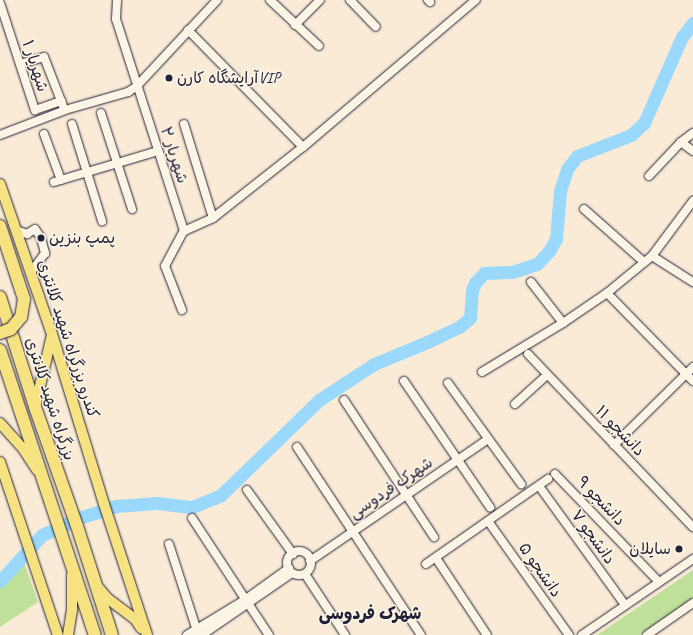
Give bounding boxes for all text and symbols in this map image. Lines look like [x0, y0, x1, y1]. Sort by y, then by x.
street label: ۱ شهریار [18, 38, 52, 94]
place label: آرایشگاه کارنVIP [177, 68, 280, 88]
marker: آرایشگاه کارنVIP [164, 73, 174, 83]
street label: ۲ شهریار [156, 124, 192, 186]
place label: پمپ بنزین [49, 228, 115, 248]
marker: پمپ بنزین [36, 233, 46, 243]
street label: کندرو بزرگراه شهید کلانتری [33, 257, 103, 421]
street label: بزرگراه شهید کلانتری [21, 335, 79, 463]
street label: دانشجو ۱۱ [591, 402, 649, 460]
street label: شهرک فردوسی [345, 453, 437, 523]
street label: دانشجو ۹ [573, 472, 629, 530]
street label: دانشجو ۷ [567, 506, 619, 568]
street label: دانشجو ۵ [514, 539, 566, 601]
place label: سایلان [629, 539, 671, 559]
marker: سایلان [674, 544, 684, 554]
district label: شهرک فردوسی [319, 604, 421, 624]

